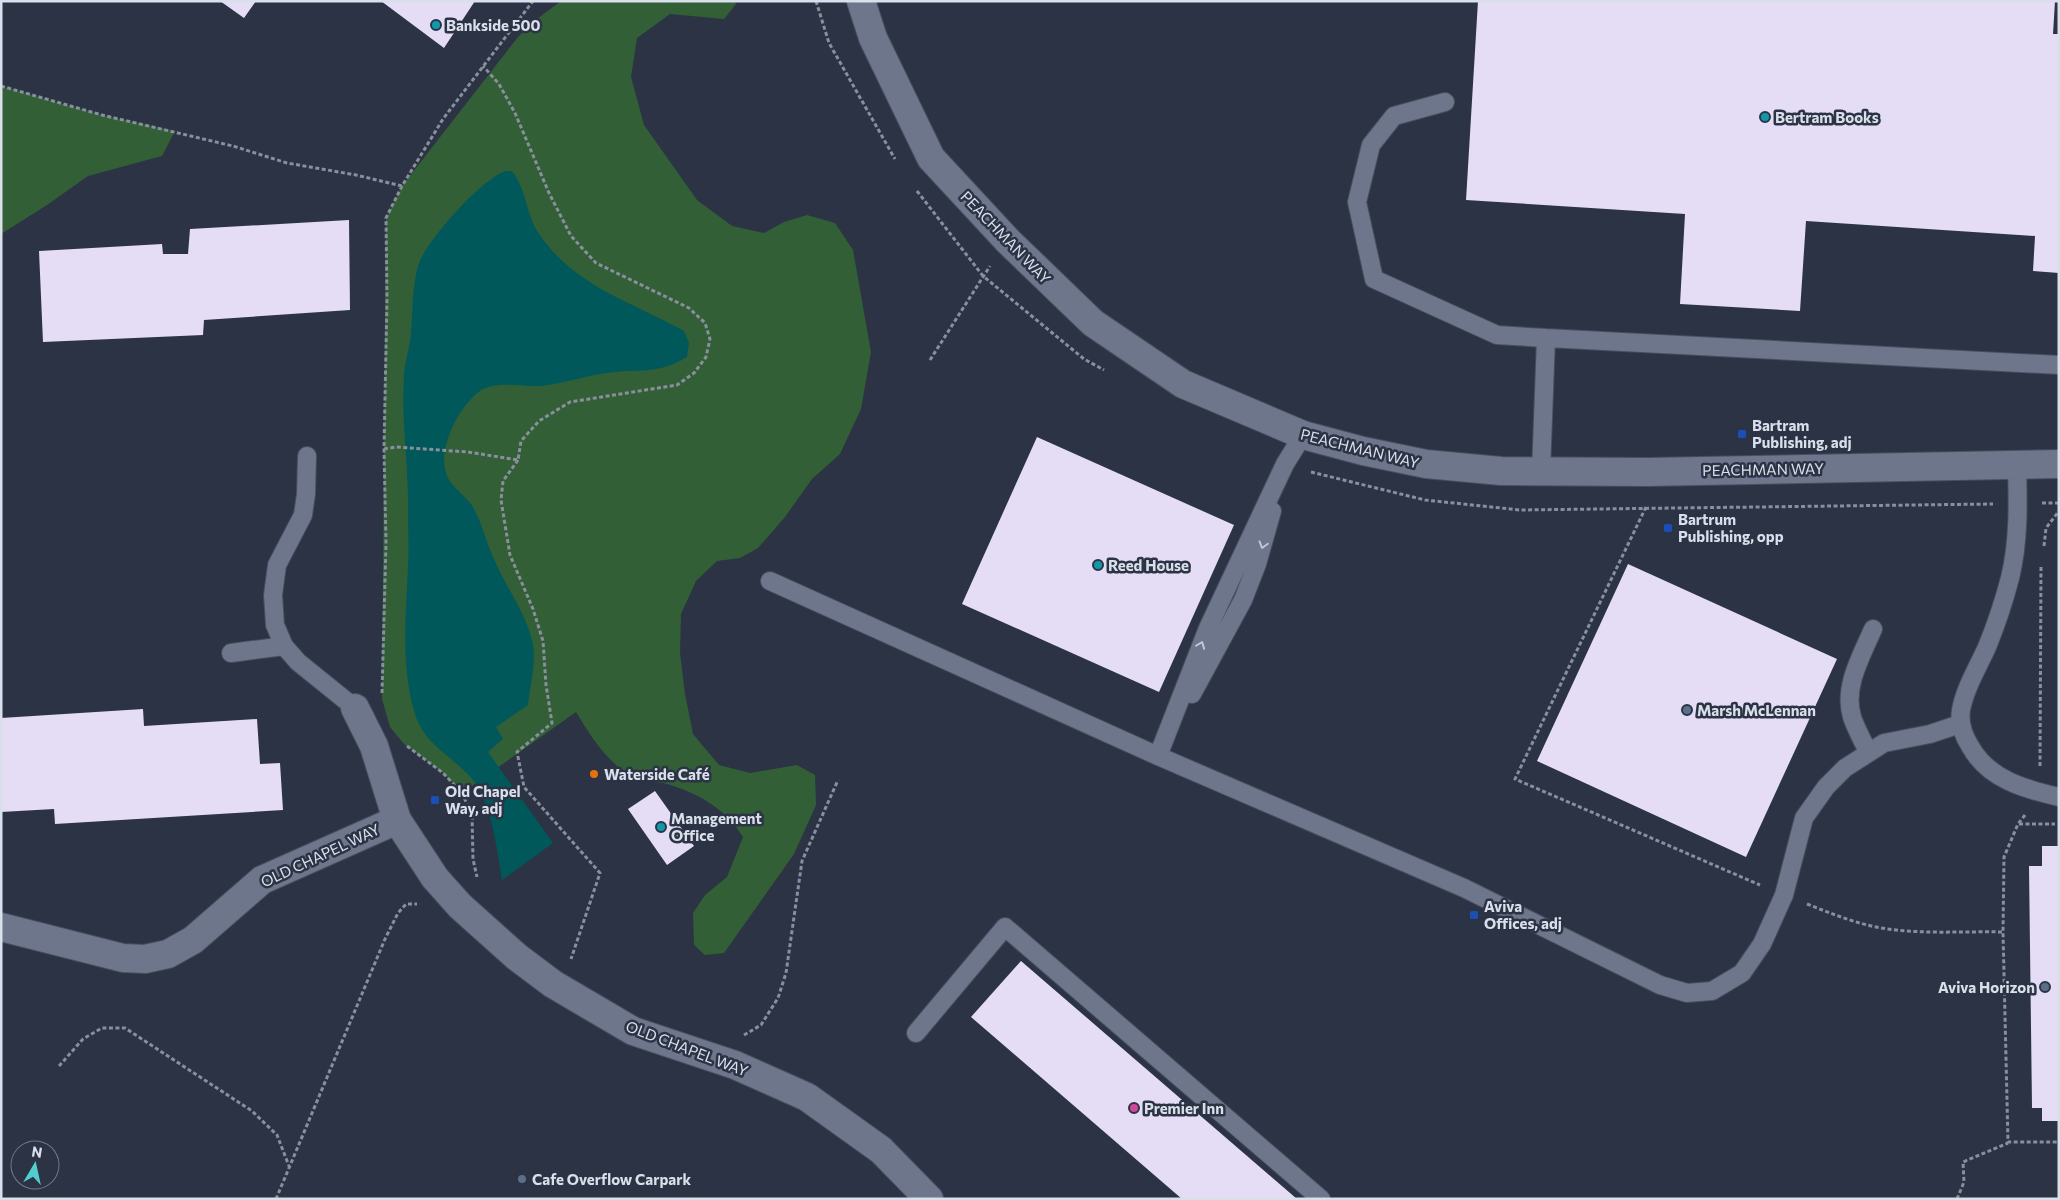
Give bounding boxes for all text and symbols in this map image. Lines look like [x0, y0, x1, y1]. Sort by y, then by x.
place label: Bankside 500 [446, 16, 541, 34]
marker: Bankside 500 [430, 19, 442, 31]
place label: Bertram Books [1775, 108, 1879, 126]
marker: Bertram Books [1759, 111, 1771, 123]
street label: PEACHMAN WAY [957, 187, 1055, 287]
place label: Bartram Publishing, adj [1752, 416, 1852, 451]
street label: PEACHMAN WAY [1299, 425, 1421, 471]
marker: Bartram Publishing, adj [1736, 428, 1748, 440]
street label: PEACHMAN WAY [1702, 459, 1824, 479]
place label: Bartrum Publishing, opp [1678, 510, 1784, 545]
marker: Bartrum Publishing, opp [1662, 522, 1674, 534]
one-way arrow [1258, 540, 1268, 549]
place label: Reed House [1108, 556, 1189, 574]
marker: Reed House [1092, 559, 1104, 571]
one-way arrow [1195, 641, 1205, 650]
place label: Marsh McLennan [1697, 701, 1816, 719]
marker: Marsh McLennan [1681, 704, 1693, 716]
place label: Waterside Café [604, 765, 710, 783]
marker: Waterside Café [588, 768, 600, 780]
place label: Old Chapel Way, adj [445, 782, 521, 817]
marker: Old Chapel Way, adj [429, 794, 441, 806]
place label: Management Office [671, 809, 762, 844]
street label: OLD CHAPEL WAY [258, 819, 383, 891]
marker: Management Office [655, 821, 667, 833]
place label: Aviva Offices, adj [1484, 897, 1562, 932]
marker: Aviva Offices, adj [1468, 909, 1480, 921]
place label: Aviva Horizon [1938, 978, 2035, 996]
marker: Aviva Horizon [2039, 981, 2051, 993]
street label: OLD CHAPEL WAY [623, 1016, 751, 1080]
place label: Premier Inn [1144, 1099, 1224, 1117]
marker: Premier Inn [1128, 1102, 1140, 1114]
north arrow [10, 1140, 60, 1190]
text: N [31, 1142, 44, 1161]
place label: Cafe Overflow Carpark [532, 1170, 691, 1188]
marker: Cafe Overflow Carpark [516, 1173, 528, 1185]

